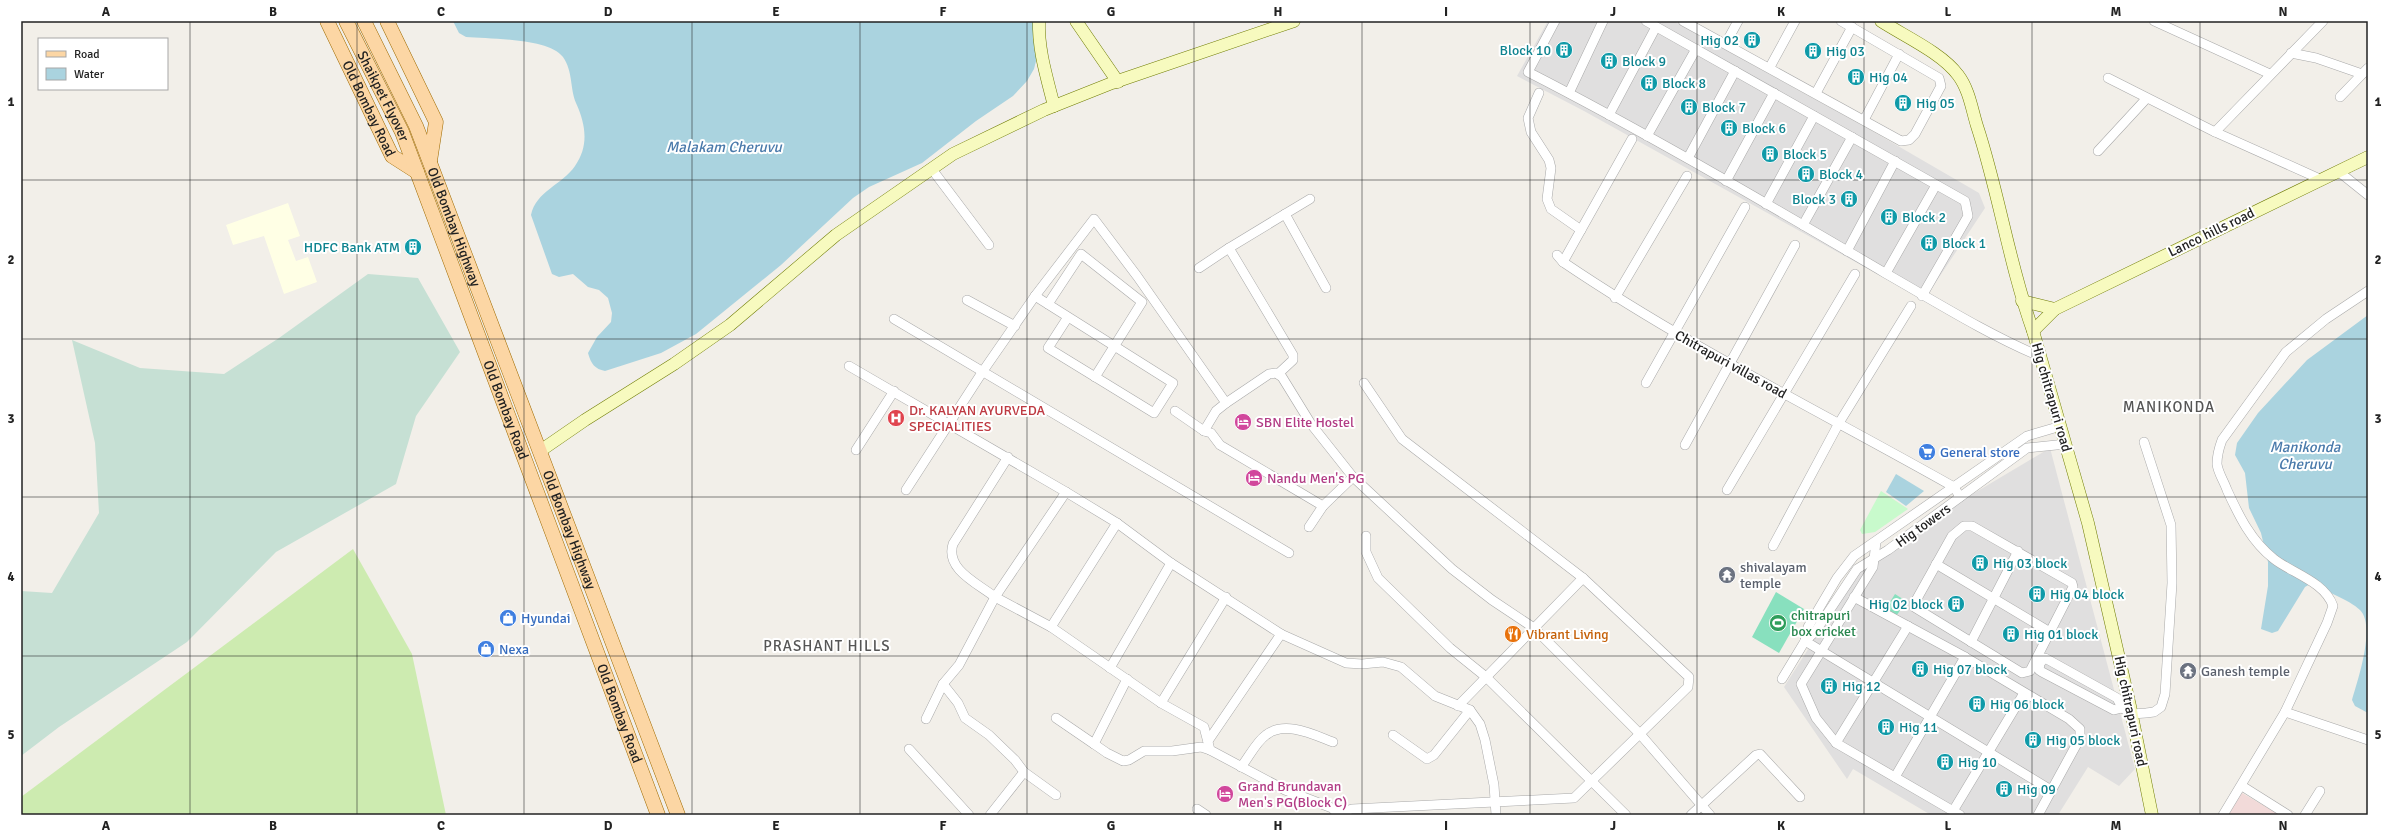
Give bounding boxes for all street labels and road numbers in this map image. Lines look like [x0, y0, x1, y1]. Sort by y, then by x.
street label: Shaikpet Flyover [354, 48, 413, 145]
street label: Old Bombay Road [338, 58, 399, 159]
street label: Old Bombay Highway [423, 165, 484, 289]
street label: Lanco hills road [2165, 204, 2257, 261]
street label: Chitrapuri villas road [1672, 327, 1790, 402]
street label: Hig chitrapuri road [2028, 341, 2075, 454]
street label: Old Bombay Road [479, 358, 532, 462]
street label: Old Bombay Highway [539, 468, 600, 592]
street label: Hig towers [1892, 500, 1954, 551]
street label: Hig chitrapuri road [2110, 654, 2151, 768]
street label: Old Bombay Road [593, 661, 646, 765]

